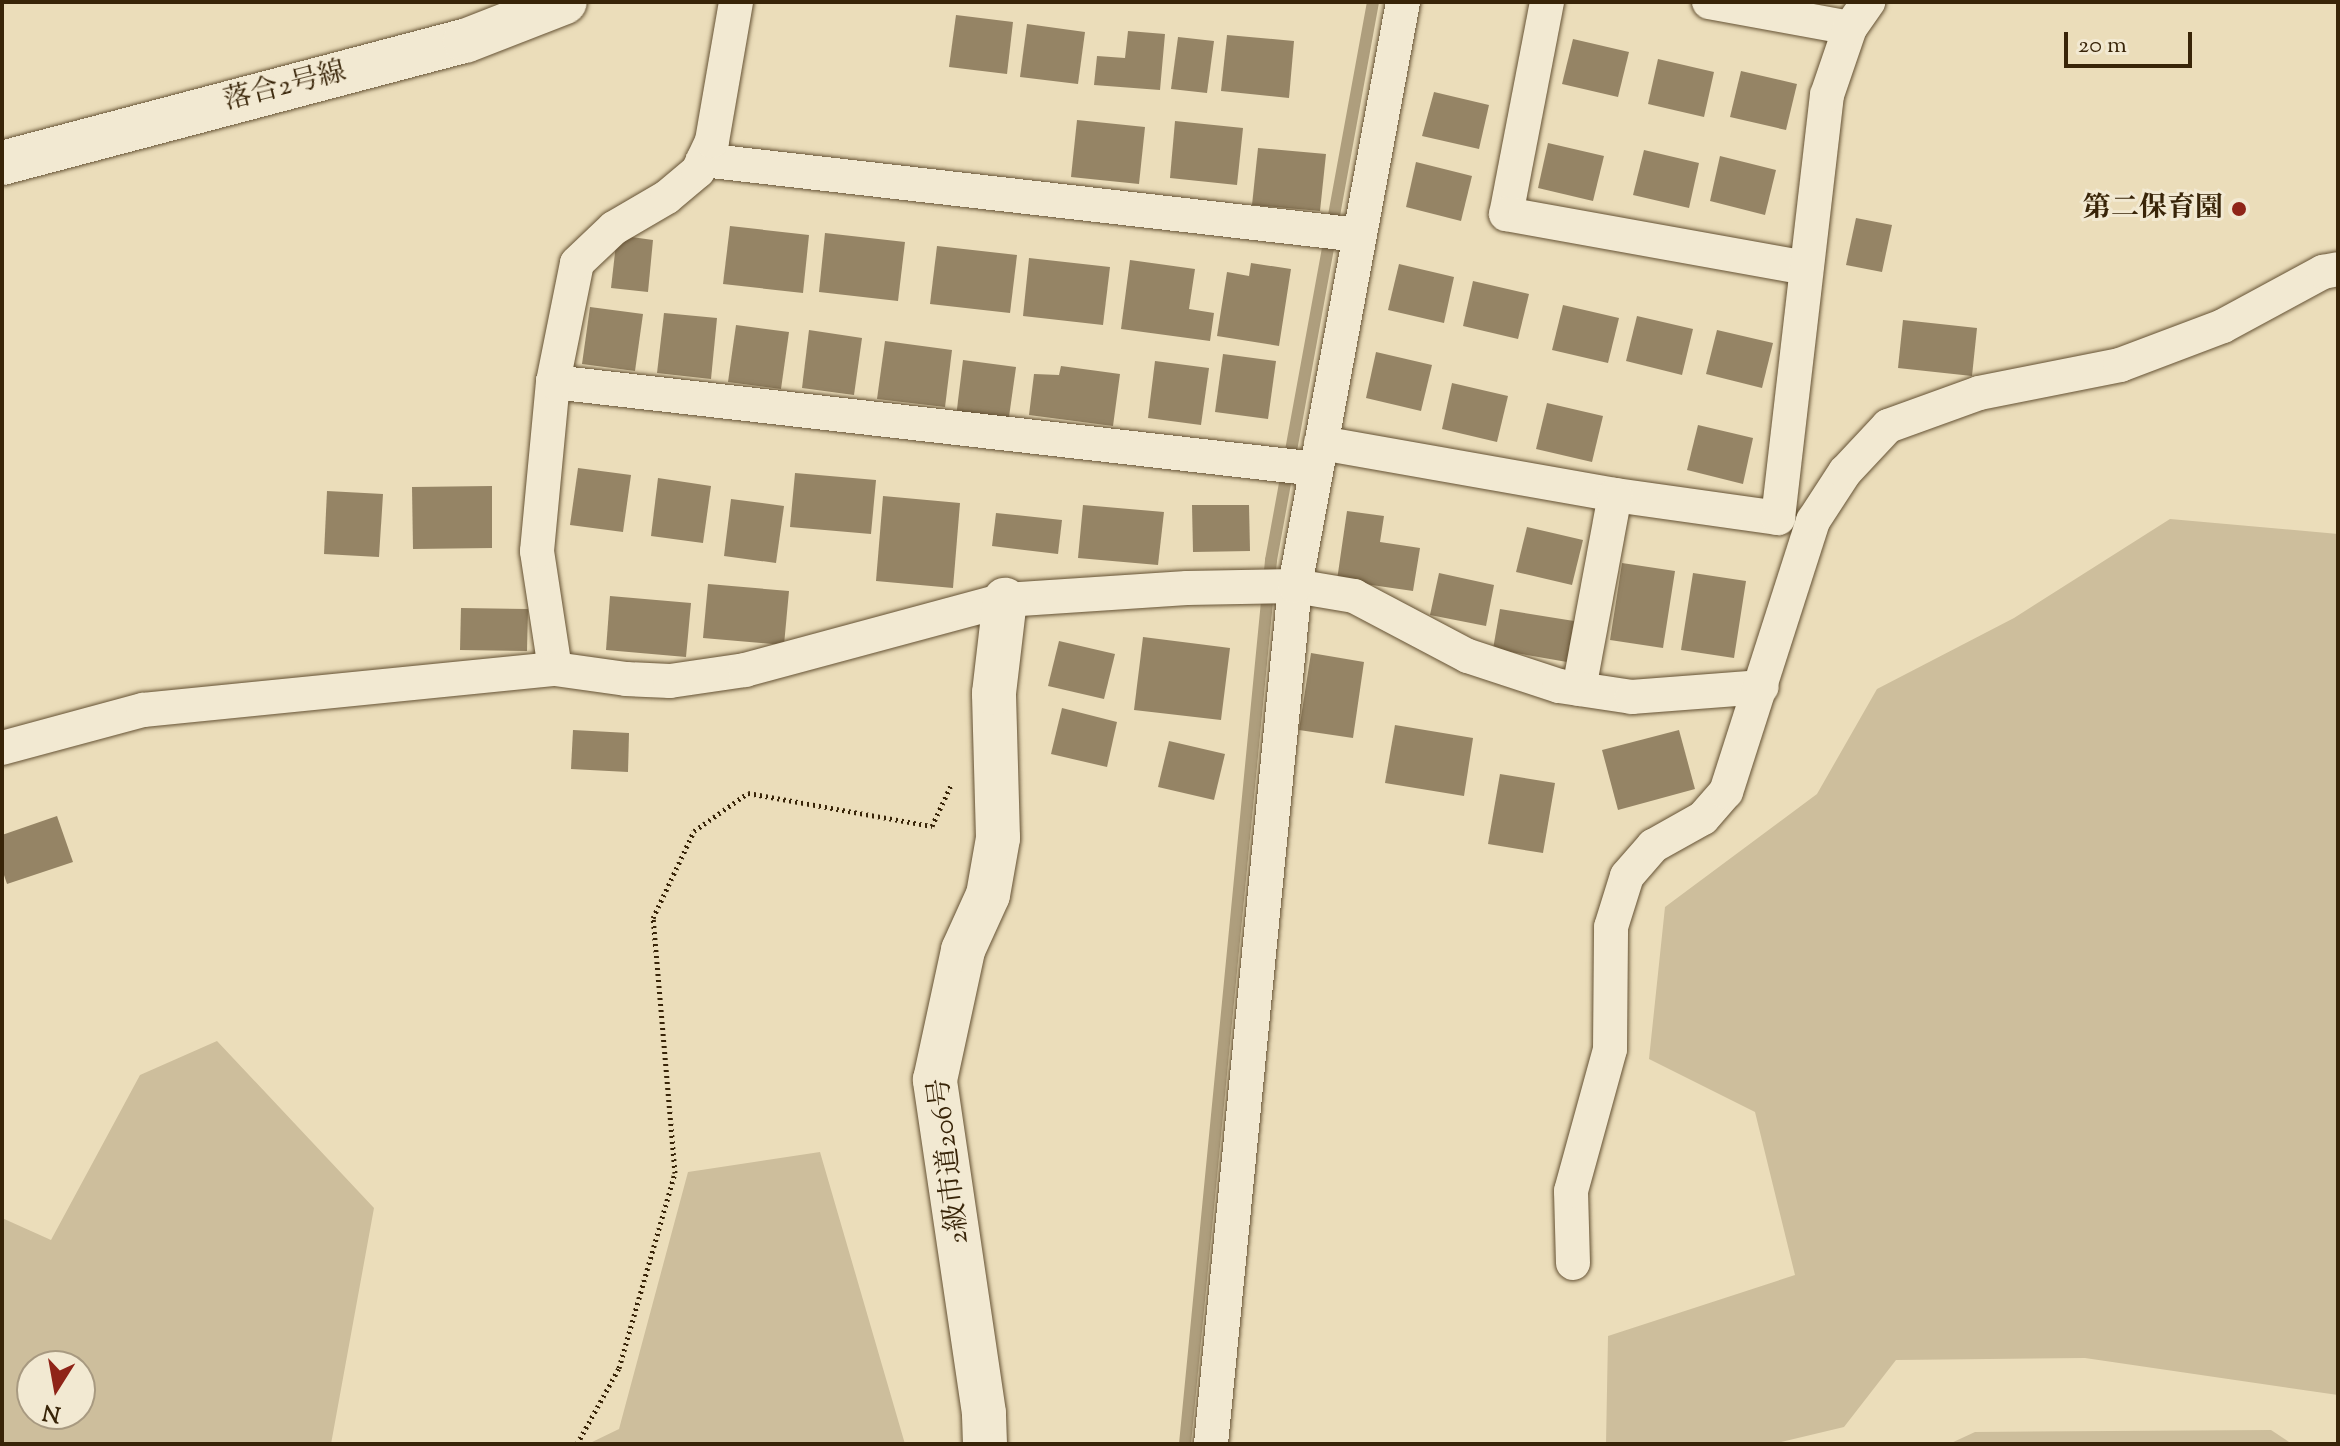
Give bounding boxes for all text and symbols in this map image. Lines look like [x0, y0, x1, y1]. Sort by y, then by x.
scale bar [2068, 16, 2196, 66]
text: 20 m [2078, 29, 2127, 63]
street label: 落合2号線 [220, 56, 350, 118]
place label: 第二保育園 [2083, 192, 2223, 226]
marker: 第二保育園 [2230, 200, 2248, 218]
street label: 2級市道206号 [923, 1076, 977, 1246]
north arrow [16, 1350, 96, 1430]
text: N [40, 1394, 63, 1429]

